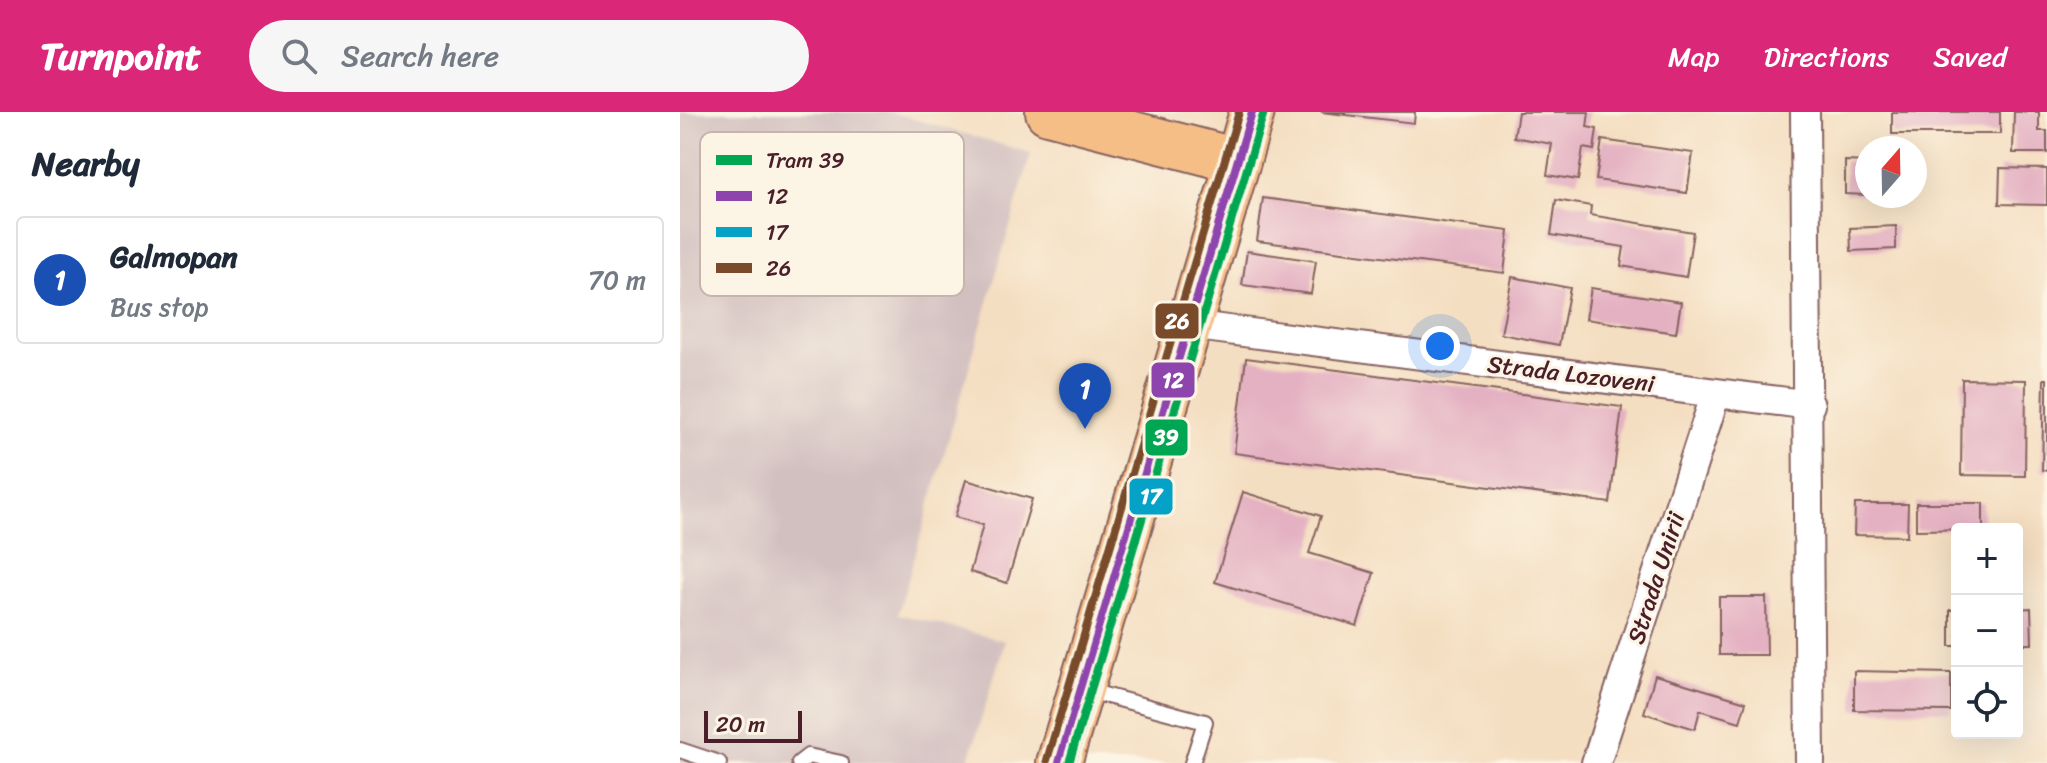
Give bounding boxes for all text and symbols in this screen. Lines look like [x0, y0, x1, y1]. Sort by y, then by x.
search box [249, 20, 809, 92]
text: Turnpoint [40, 23, 201, 90]
text: Search here [341, 29, 499, 83]
text: Map [1668, 32, 1720, 81]
text: Directions [1764, 32, 1889, 81]
text: Saved [1933, 32, 2007, 81]
icon: search [277, 34, 321, 78]
legend [700, 132, 964, 296]
text: Nearby [32, 134, 140, 194]
north arrow [1855, 136, 1927, 208]
text: Tram 39 [766, 141, 845, 180]
text: 12 [766, 177, 788, 216]
text: 17 [766, 213, 789, 252]
text: Galmopan [110, 230, 238, 284]
text: 26 [766, 249, 791, 288]
text: 1 [54, 257, 66, 303]
text: 70 m [588, 257, 646, 303]
text: Bus stop [110, 284, 208, 330]
line badge: 26 [1154, 302, 1200, 340]
text: 26 [1163, 302, 1190, 341]
your location [1420, 326, 1460, 366]
street label: Strada Lozoveni [1485, 343, 1657, 405]
line badge: 12 [1150, 361, 1196, 399]
text: 12 [1162, 361, 1184, 400]
pin: 1 [1059, 363, 1111, 429]
line badge: 39 [1144, 418, 1189, 457]
text: 39 [1152, 418, 1179, 457]
line badge: 17 [1128, 477, 1174, 516]
text: 17 [1140, 477, 1164, 516]
street label: Strada Unirii [1615, 505, 1698, 650]
map controls [1951, 523, 2023, 739]
button: + [1951, 523, 2023, 595]
button: − [1951, 595, 2023, 667]
button: locate [1951, 667, 2023, 739]
text: 20 m [716, 705, 765, 744]
scale bar [704, 707, 802, 743]

